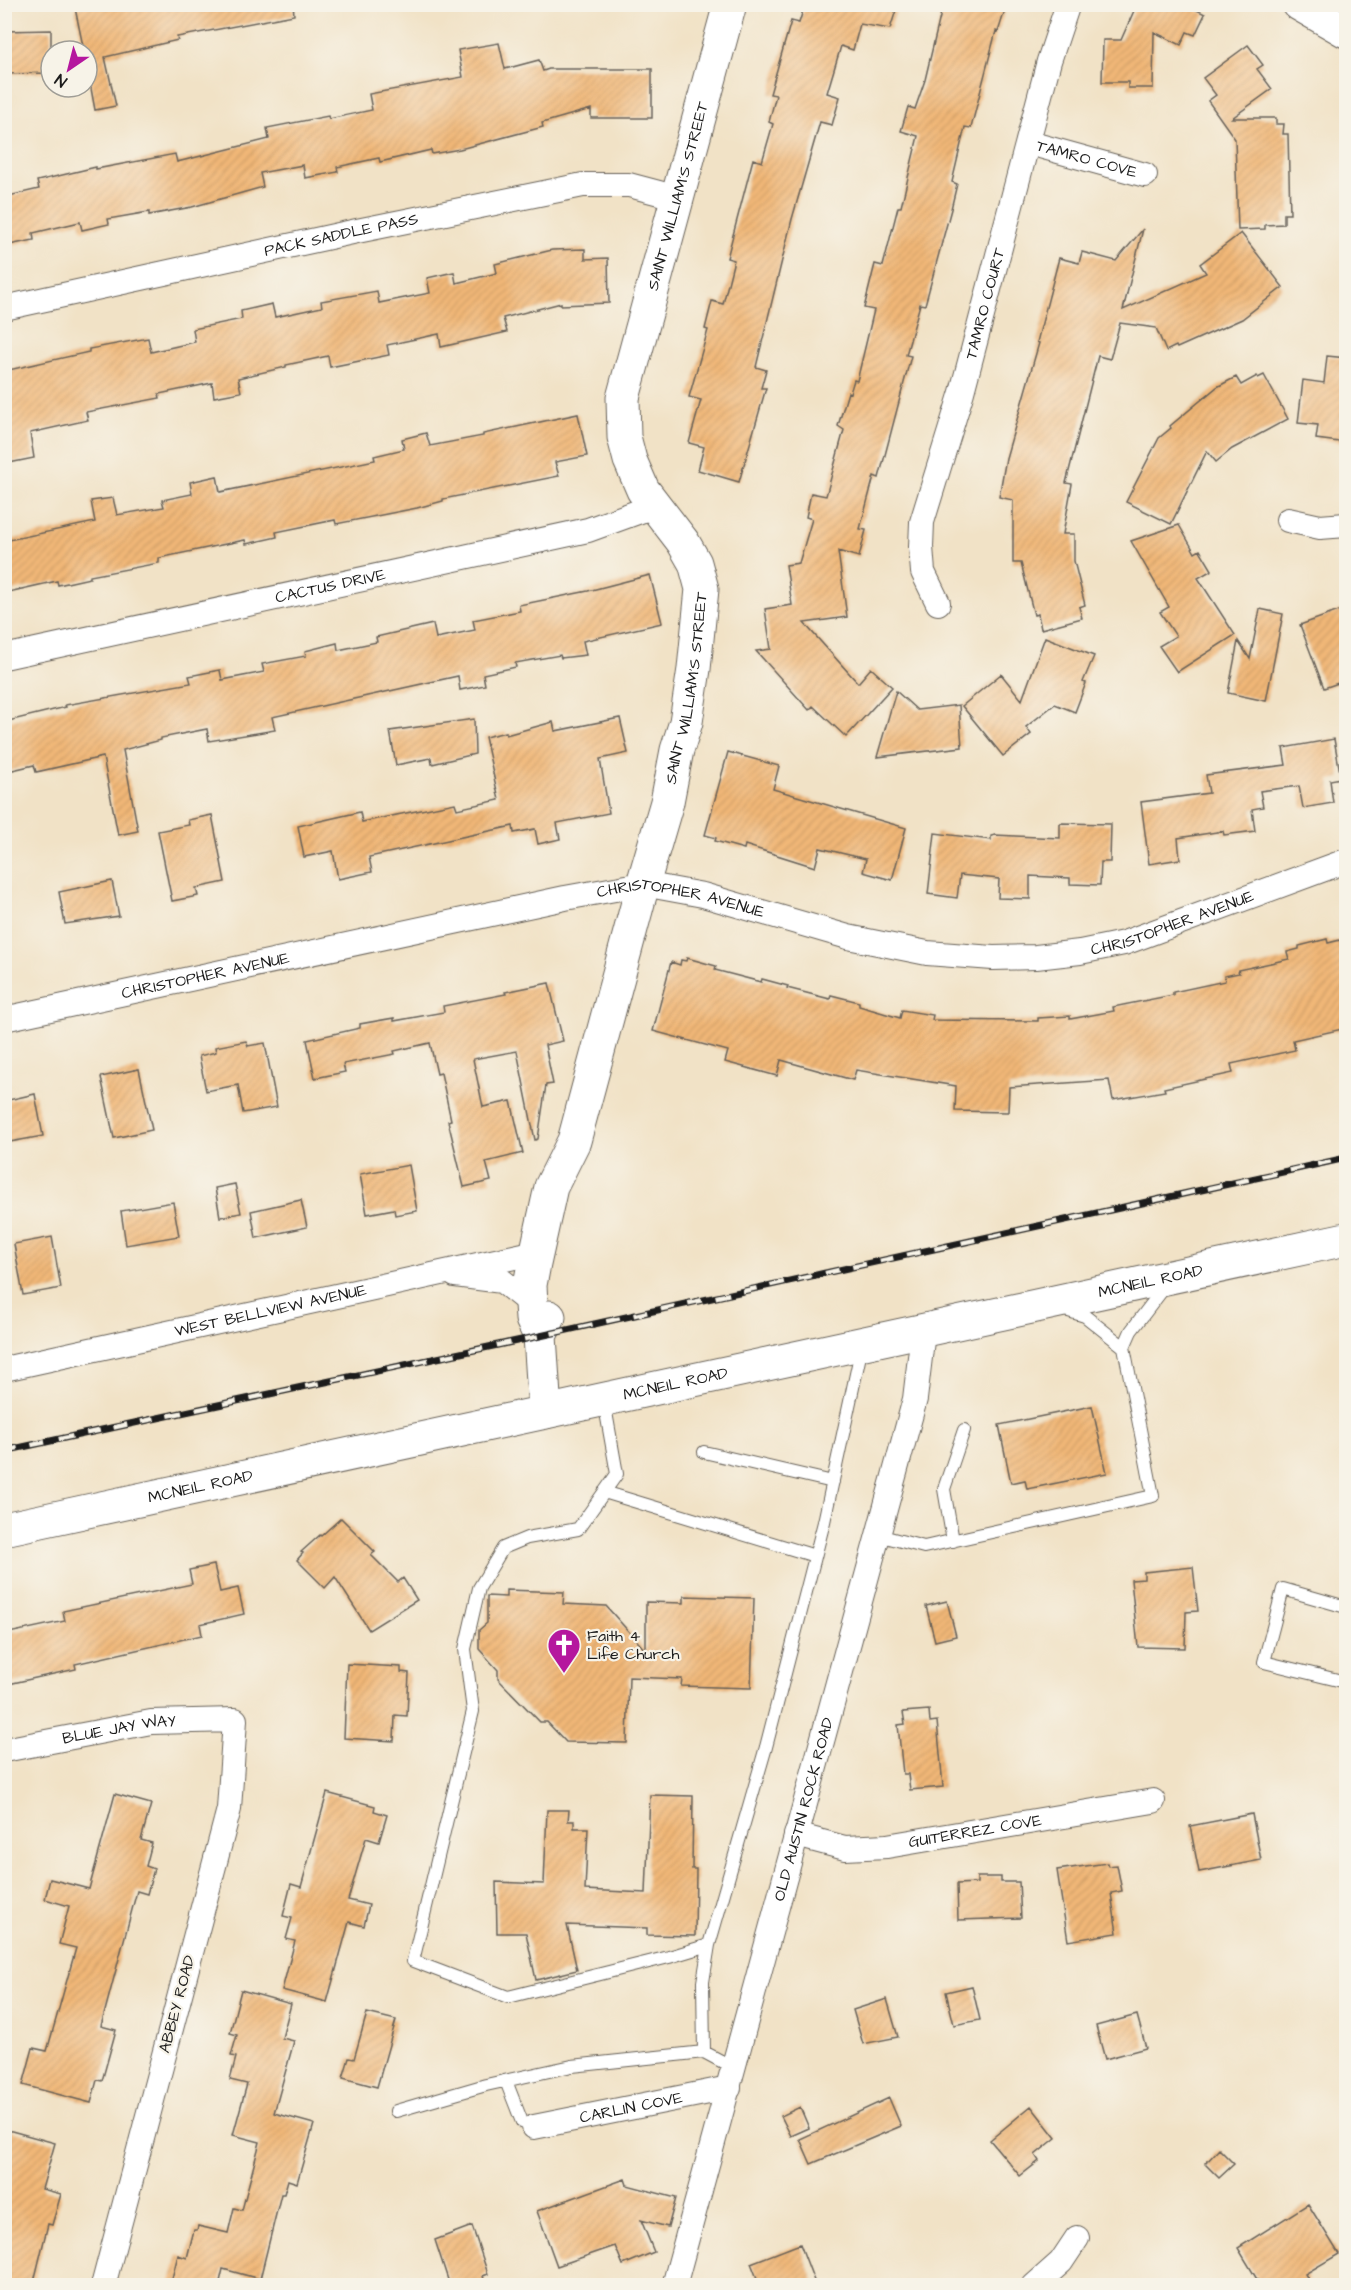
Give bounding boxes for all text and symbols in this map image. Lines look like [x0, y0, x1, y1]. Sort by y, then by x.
north arrow [39, 39, 99, 99]
text: N [51, 69, 71, 92]
street label: SAINT WILLIAM'S STREET [642, 99, 714, 293]
street label: TAMRO COVE [1034, 135, 1140, 183]
street label: PACK SADDLE PASS [262, 208, 420, 262]
street label: TAMRO COURT [960, 245, 1010, 362]
street label: CACTUS DRIVE [273, 563, 388, 609]
street label: SAINT WILLIAM'S STREET [660, 591, 713, 786]
street label: CHRISTOPHER AVENUE [595, 873, 768, 923]
street label: CHRISTOPHER AVENUE [1089, 885, 1257, 961]
street label: CHRISTOPHER AVENUE [119, 947, 292, 1004]
street label: MCNEIL ROAD [1096, 1259, 1205, 1303]
street label: WEST BELLVIEW AVENUE [173, 1279, 369, 1342]
street label: MCNEIL ROAD [621, 1362, 730, 1406]
street label: MCNEIL ROAD [146, 1465, 255, 1509]
place label: Faith 4 Life Church [587, 1625, 679, 1665]
church icon: Faith 4 Life Church [546, 1627, 582, 1674]
street label: BLUE JAY WAY [60, 1710, 176, 1750]
street label: OLD AUSTIN ROCK ROAD [768, 1715, 839, 1903]
street label: GUITERREZ COVE [907, 1809, 1044, 1853]
street label: ABBEY ROAD [153, 1953, 201, 2055]
street label: CARLIN COVE [578, 2086, 685, 2129]

